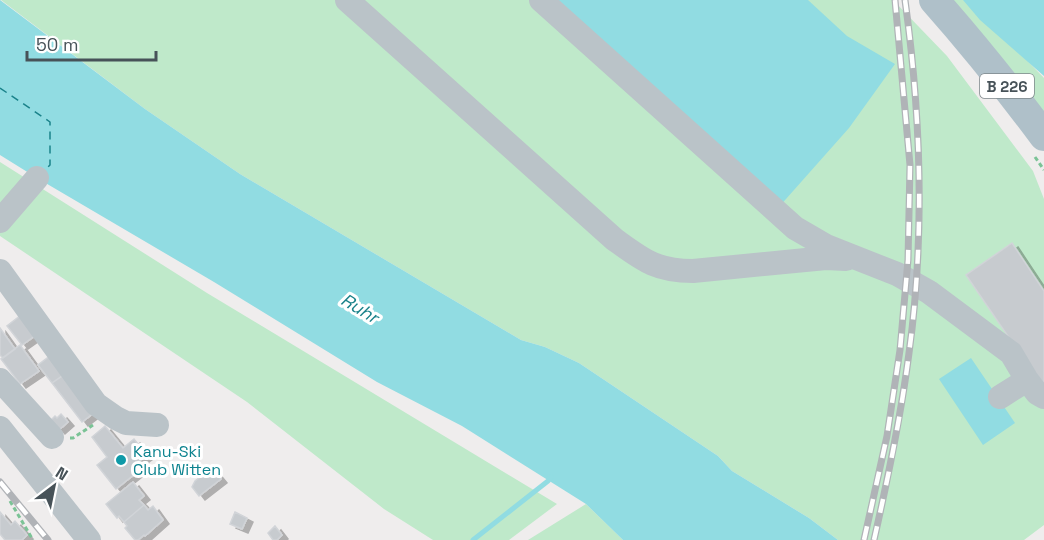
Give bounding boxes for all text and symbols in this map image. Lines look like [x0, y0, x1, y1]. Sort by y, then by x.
scale bar [27, 24, 156, 62]
text: 50 m [36, 33, 78, 56]
road number: B 226 [980, 74, 1034, 98]
water label: Ruhr [337, 288, 385, 329]
place label: Kanu-Ski Club Witten [133, 441, 221, 480]
marker: Kanu-Ski Club Witten [114, 453, 128, 467]
north arrow [24, 456, 84, 516]
text: N [52, 462, 72, 485]

